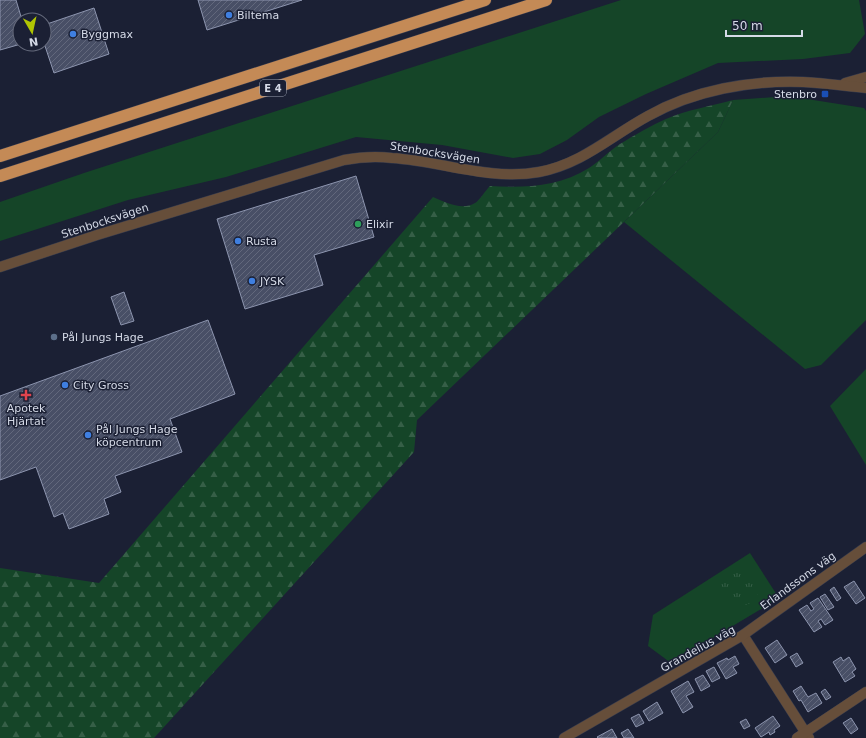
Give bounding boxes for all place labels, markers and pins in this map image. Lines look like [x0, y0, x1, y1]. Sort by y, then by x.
place label: Biltema [237, 9, 279, 22]
marker: Biltema [224, 10, 234, 20]
place label: Byggmax [81, 28, 133, 41]
marker: Byggmax [68, 29, 78, 39]
place label: Stenbro [774, 88, 817, 101]
marker: Stenbro [820, 89, 830, 99]
place label: Elixir [366, 218, 394, 231]
marker: Elixir [353, 219, 363, 229]
place label: Rusta [246, 235, 277, 248]
marker: Rusta [233, 236, 243, 246]
place label: JYSK [259, 275, 285, 288]
marker: JYSK [247, 276, 257, 286]
place label: Pål Jungs Hage [62, 331, 144, 344]
marker: Pål Jungs Hage [49, 332, 59, 342]
place label: City Gross [73, 379, 129, 392]
marker: City Gross [60, 380, 70, 390]
marker: Apotek Hjärtat [21, 390, 31, 400]
place label: Apotek Hjärtat [7, 402, 46, 428]
place label: Pål Jungs Hage köpcentrum [96, 423, 178, 449]
marker: Pål Jungs Hage köpcentrum [83, 430, 93, 440]

